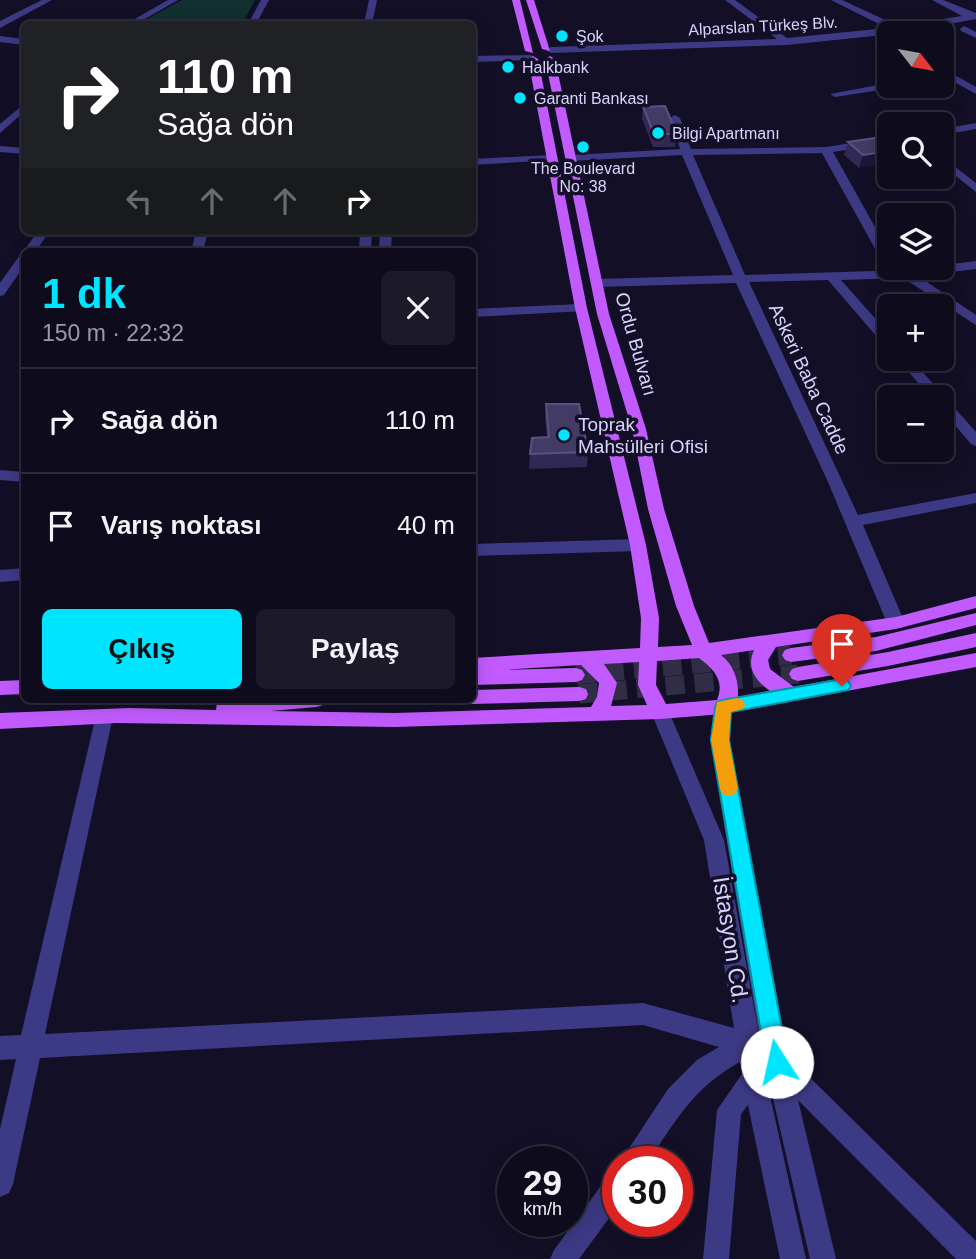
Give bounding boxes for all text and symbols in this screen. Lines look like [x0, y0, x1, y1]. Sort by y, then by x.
street label: Alparslan Türkeş Blv. [688, 14, 838, 38]
north arrow [877, 21, 954, 98]
map controls [877, 21, 954, 462]
marker: Şok [554, 28, 570, 44]
place label: Şok [576, 28, 605, 45]
icon: right [42, 49, 133, 140]
text: 110 m [157, 49, 293, 103]
marker: Halkbank [500, 59, 516, 75]
place label: Halkbank [522, 59, 590, 76]
marker: Garanti Bankası [512, 90, 528, 106]
place label: Garanti Bankası [534, 90, 649, 107]
text: Sağa dön [157, 106, 294, 142]
button: search [877, 112, 954, 189]
marker: Bilgi Apartmanı [650, 125, 666, 141]
place label: Bilgi Apartmanı [672, 125, 780, 142]
marker: The Boulevard No: 38 [575, 139, 591, 155]
place label: The Boulevard No: 38 [531, 160, 635, 195]
icon: left [120, 182, 158, 220]
icon: ahead [193, 182, 231, 220]
icon: ahead [266, 182, 304, 220]
icon: right [339, 182, 377, 220]
button: layers [877, 203, 954, 280]
text: 1 dk [42, 270, 126, 317]
button: close [381, 271, 455, 345]
street label: Ordu Bulvarı [611, 290, 661, 398]
button: + [877, 294, 954, 371]
street label: Askeri Baba Cadde [765, 300, 853, 458]
text: 150 m · 22:32 [42, 320, 184, 346]
button: − [877, 385, 954, 462]
icon: right [42, 402, 80, 440]
text: Sağa dön [101, 405, 218, 435]
text: 110 m [385, 405, 455, 435]
place label: Toprak Mahsülleri Ofisi [578, 414, 708, 457]
marker: Toprak Mahsülleri Ofisi [556, 427, 572, 443]
icon: arrive [42, 507, 80, 545]
text: Varış noktası [101, 510, 261, 540]
text: 40 m [397, 510, 455, 540]
button: Çıkış [42, 609, 242, 689]
button: Paylaş [256, 609, 455, 689]
pin [812, 614, 872, 686]
icon: arrive [823, 625, 861, 663]
street label: İstasyon Cd. [708, 875, 754, 1005]
position arrow [740, 1025, 814, 1099]
speed limit sign: 30 [602, 1146, 693, 1237]
text: 29 [523, 1163, 562, 1202]
text: km/h [523, 1199, 562, 1219]

